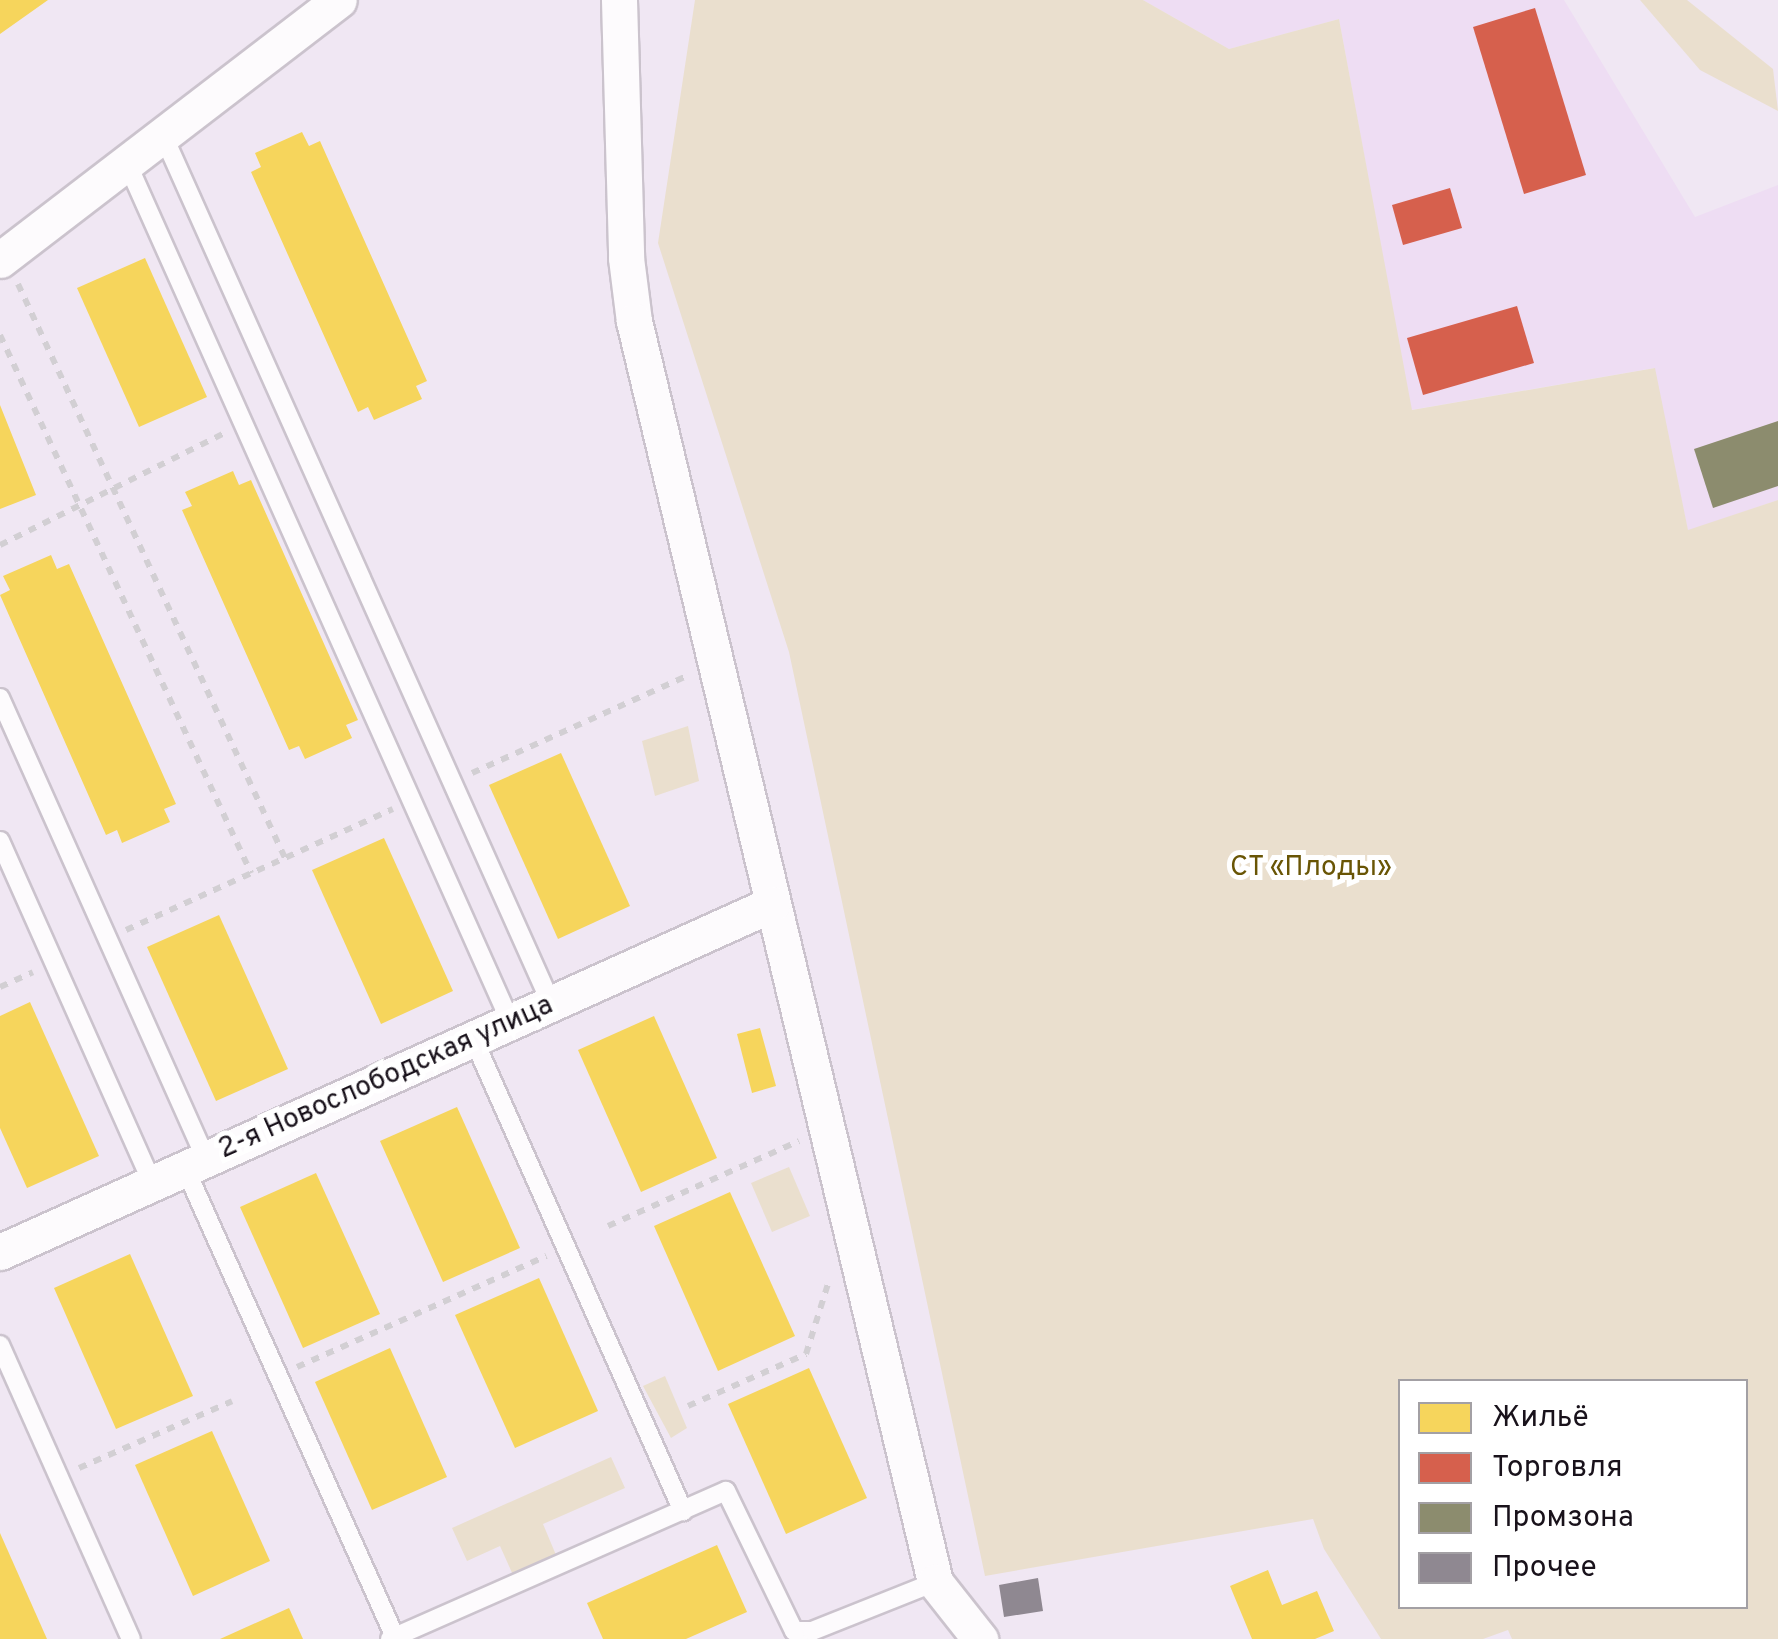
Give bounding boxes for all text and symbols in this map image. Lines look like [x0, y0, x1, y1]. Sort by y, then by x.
park label: СТ «Плоды» [1229, 851, 1393, 885]
street label: 2-я Новослободская улица [214, 989, 558, 1167]
legend [1398, 1379, 1748, 1609]
text: Жильё [1492, 1400, 1589, 1437]
text: Торговля [1492, 1450, 1623, 1487]
text: Промзона [1492, 1500, 1634, 1537]
text: Прочее [1492, 1550, 1597, 1587]

